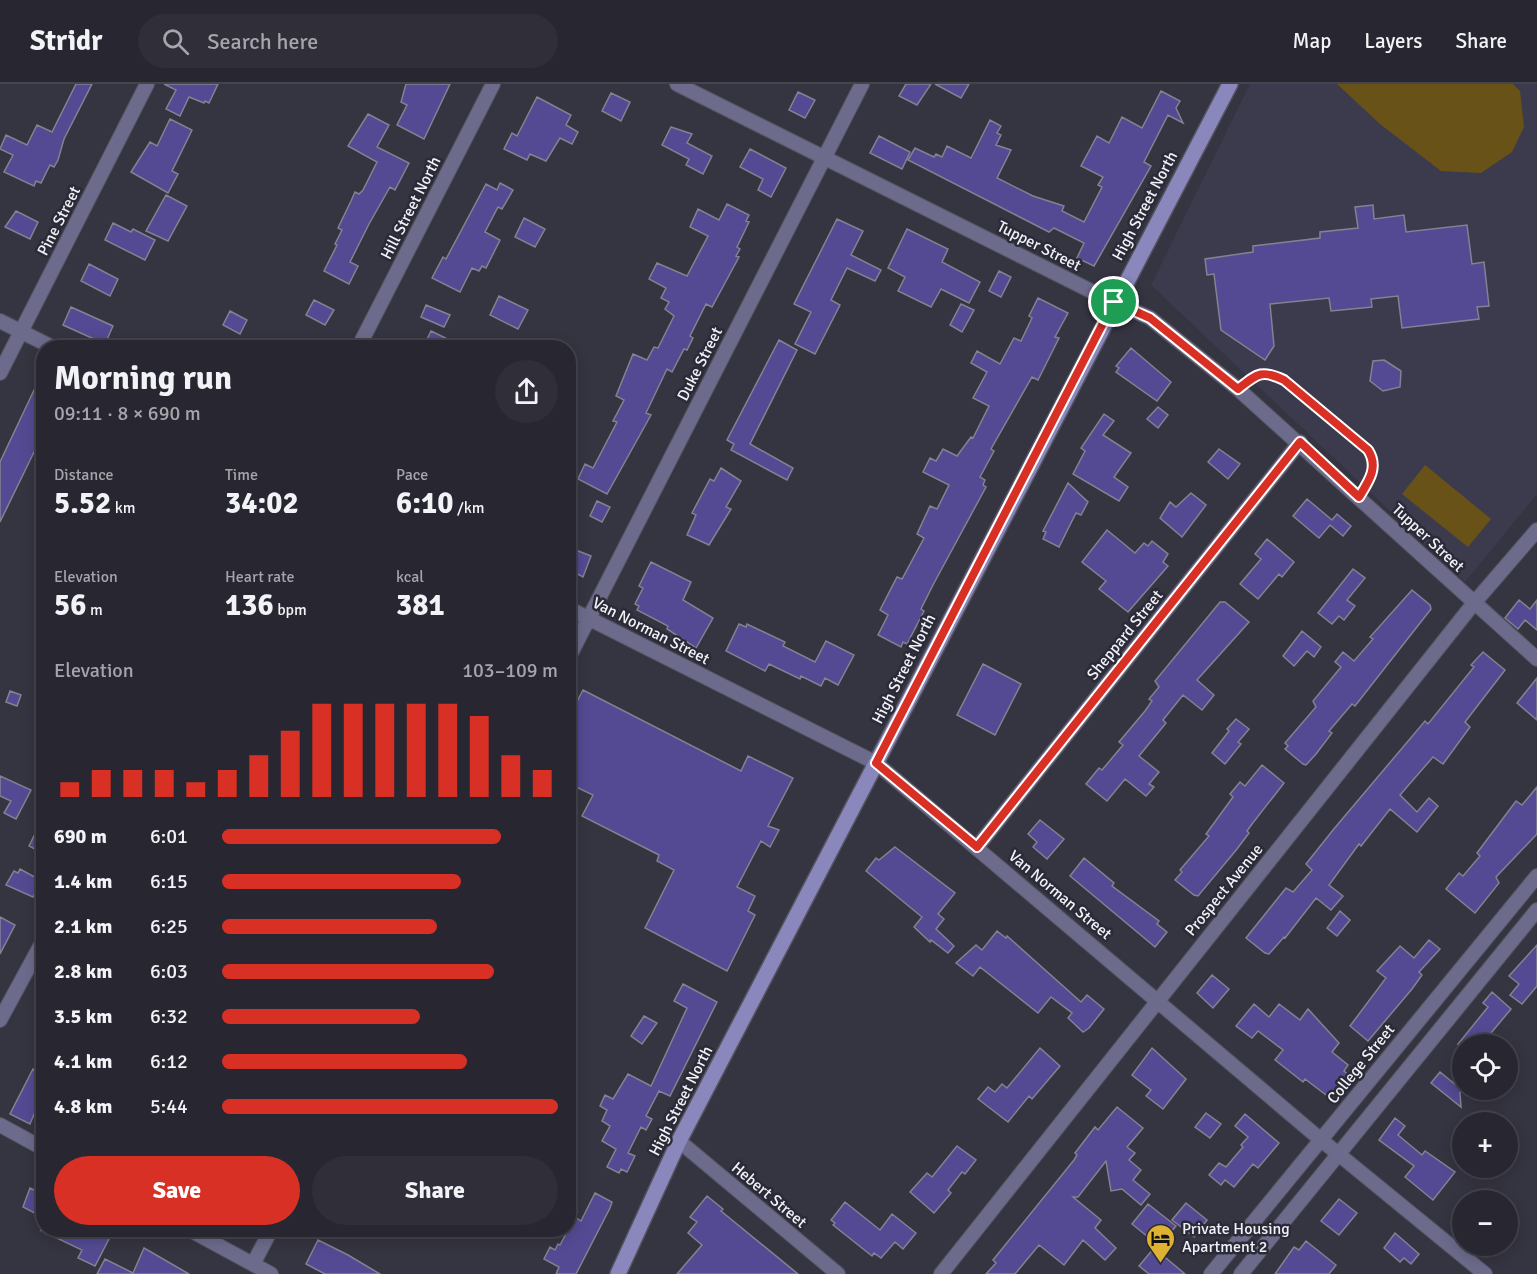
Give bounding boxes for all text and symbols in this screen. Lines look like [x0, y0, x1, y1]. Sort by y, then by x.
search box [138, 14, 558, 68]
text: Stridr [30, 24, 102, 58]
icon: search [159, 25, 192, 58]
text: Search here [207, 28, 318, 55]
text: Map [1293, 28, 1331, 54]
text: Layers [1364, 28, 1422, 54]
text: Share [1455, 28, 1507, 54]
street label: High Street North [1108, 148, 1182, 264]
street label: Hill Street North [376, 153, 446, 263]
street label: Pine Street [33, 183, 85, 259]
street label: Tupper Street [994, 216, 1085, 276]
pin [1088, 276, 1139, 327]
icon: arrive [1097, 285, 1130, 318]
street label: Duke Street [673, 323, 727, 404]
text: Morning run [54, 358, 232, 399]
button: share [495, 360, 558, 423]
text: 09:11 · 8 × 690 m [54, 401, 201, 426]
text: Distance [54, 465, 114, 485]
text: Time [225, 465, 258, 485]
text: Pace [396, 465, 428, 485]
text: 5.52 [54, 485, 111, 522]
text: 34:02 [225, 485, 299, 522]
text: 6:10 [396, 485, 453, 522]
text: km [111, 498, 136, 518]
text: /km [453, 498, 485, 518]
street label: Tupper Street [1388, 500, 1469, 577]
text: Elevation [54, 567, 118, 587]
text: Heart rate [225, 567, 294, 587]
text: kcal [396, 567, 424, 587]
street label: Sheppard Street [1083, 586, 1168, 684]
text: 56 [54, 587, 86, 624]
text: 136 [225, 587, 274, 624]
text: 381 [396, 587, 445, 624]
street label: Van Norman Street [589, 593, 713, 669]
text: m [86, 600, 103, 620]
text: bpm [274, 600, 307, 620]
street label: High Street North [868, 611, 940, 727]
text: Elevation [54, 658, 134, 683]
text: 103–109 m [462, 658, 558, 683]
text: 690 m [54, 824, 107, 849]
text: 6:01 [150, 824, 188, 849]
street label: Prospect Avenue [1181, 840, 1267, 940]
street label: Van Norman Street [1004, 846, 1116, 944]
text: 1.4 km [54, 869, 112, 894]
text: 6:15 [150, 869, 188, 894]
text: 2.1 km [54, 914, 112, 939]
text: 6:25 [150, 914, 188, 939]
text: 2.8 km [54, 959, 112, 984]
text: 6:03 [150, 959, 188, 984]
text: 3.5 km [54, 1004, 112, 1029]
text: 6:32 [150, 1004, 188, 1029]
street label: College Street [1323, 1020, 1399, 1108]
map controls [1452, 1034, 1518, 1256]
button: locate [1452, 1034, 1518, 1100]
street label: High Street North [645, 1043, 717, 1159]
text: 4.1 km [54, 1049, 112, 1074]
text: 6:12 [150, 1049, 188, 1074]
text: 4.8 km [54, 1094, 112, 1119]
text: 5:44 [150, 1094, 188, 1119]
button: + [1452, 1112, 1518, 1178]
button: Save [54, 1156, 300, 1225]
button: Share [312, 1156, 558, 1225]
street label: Hebert Street [727, 1158, 811, 1233]
button: − [1452, 1190, 1518, 1256]
place label: Private Housing Apartment 2 [1182, 1219, 1290, 1257]
hotel icon: Private Housing Apartment 2 [1145, 1222, 1177, 1264]

